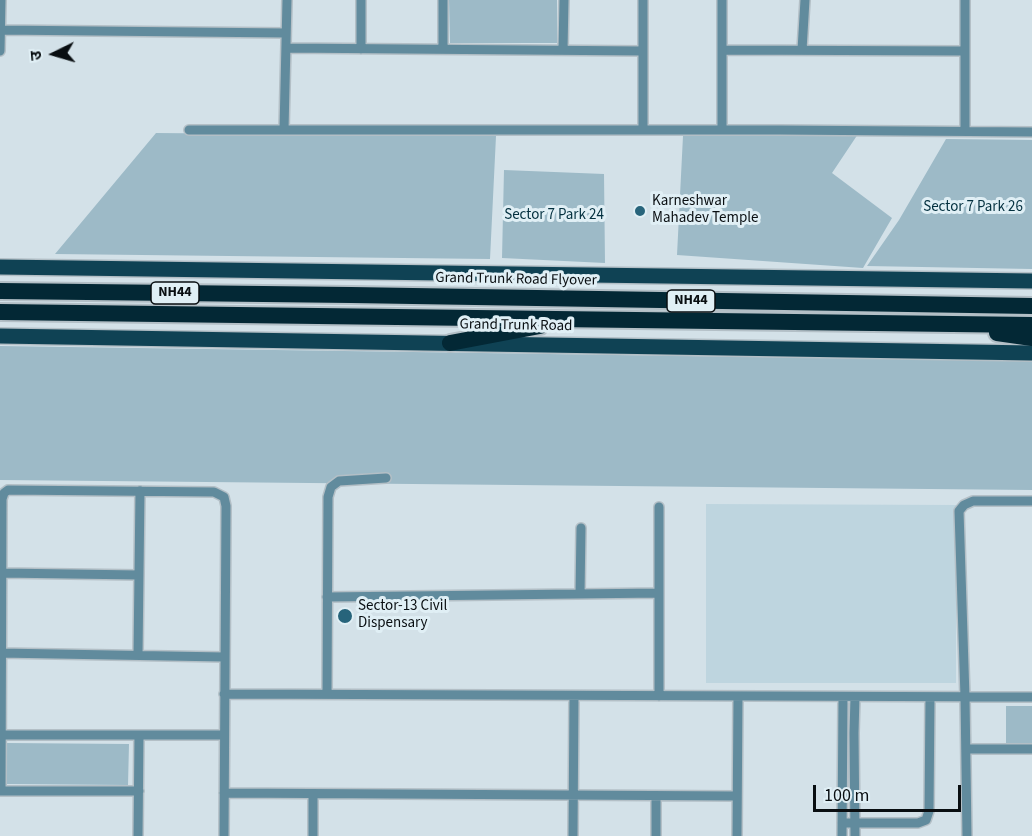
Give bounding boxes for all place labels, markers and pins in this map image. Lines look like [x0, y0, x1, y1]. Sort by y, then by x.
place label: Karneshwar Mahadev Temple [652, 193, 759, 228]
marker: Karneshwar Mahadev Temple [633, 204, 647, 218]
place label: Sector-13 Civil Dispensary [358, 598, 447, 633]
marker: Sector-13 Civil Dispensary [336, 607, 354, 625]

